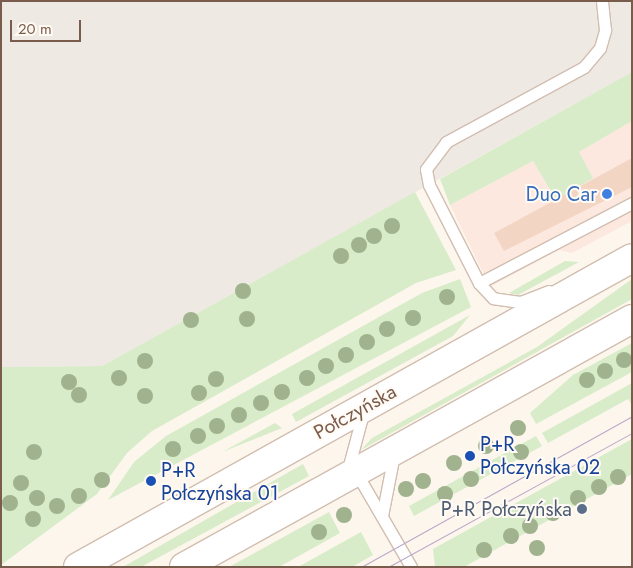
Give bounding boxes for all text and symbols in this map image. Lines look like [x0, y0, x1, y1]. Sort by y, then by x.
scale bar [12, 10, 84, 42]
text: 20 m [18, 18, 52, 40]
place label: Duo Car [526, 182, 597, 206]
marker: Duo Car [601, 188, 613, 200]
street label: Połczyńska [310, 380, 400, 444]
place label: P+R Połczyńska 02 [480, 432, 600, 479]
marker: P+R Połczyńska 02 [464, 450, 476, 462]
place label: P+R Połczyńska 01 [161, 458, 279, 505]
marker: P+R Połczyńska 01 [145, 475, 157, 487]
place label: P+R Połczyńska [441, 497, 572, 521]
marker: P+R Połczyńska [576, 503, 588, 515]

